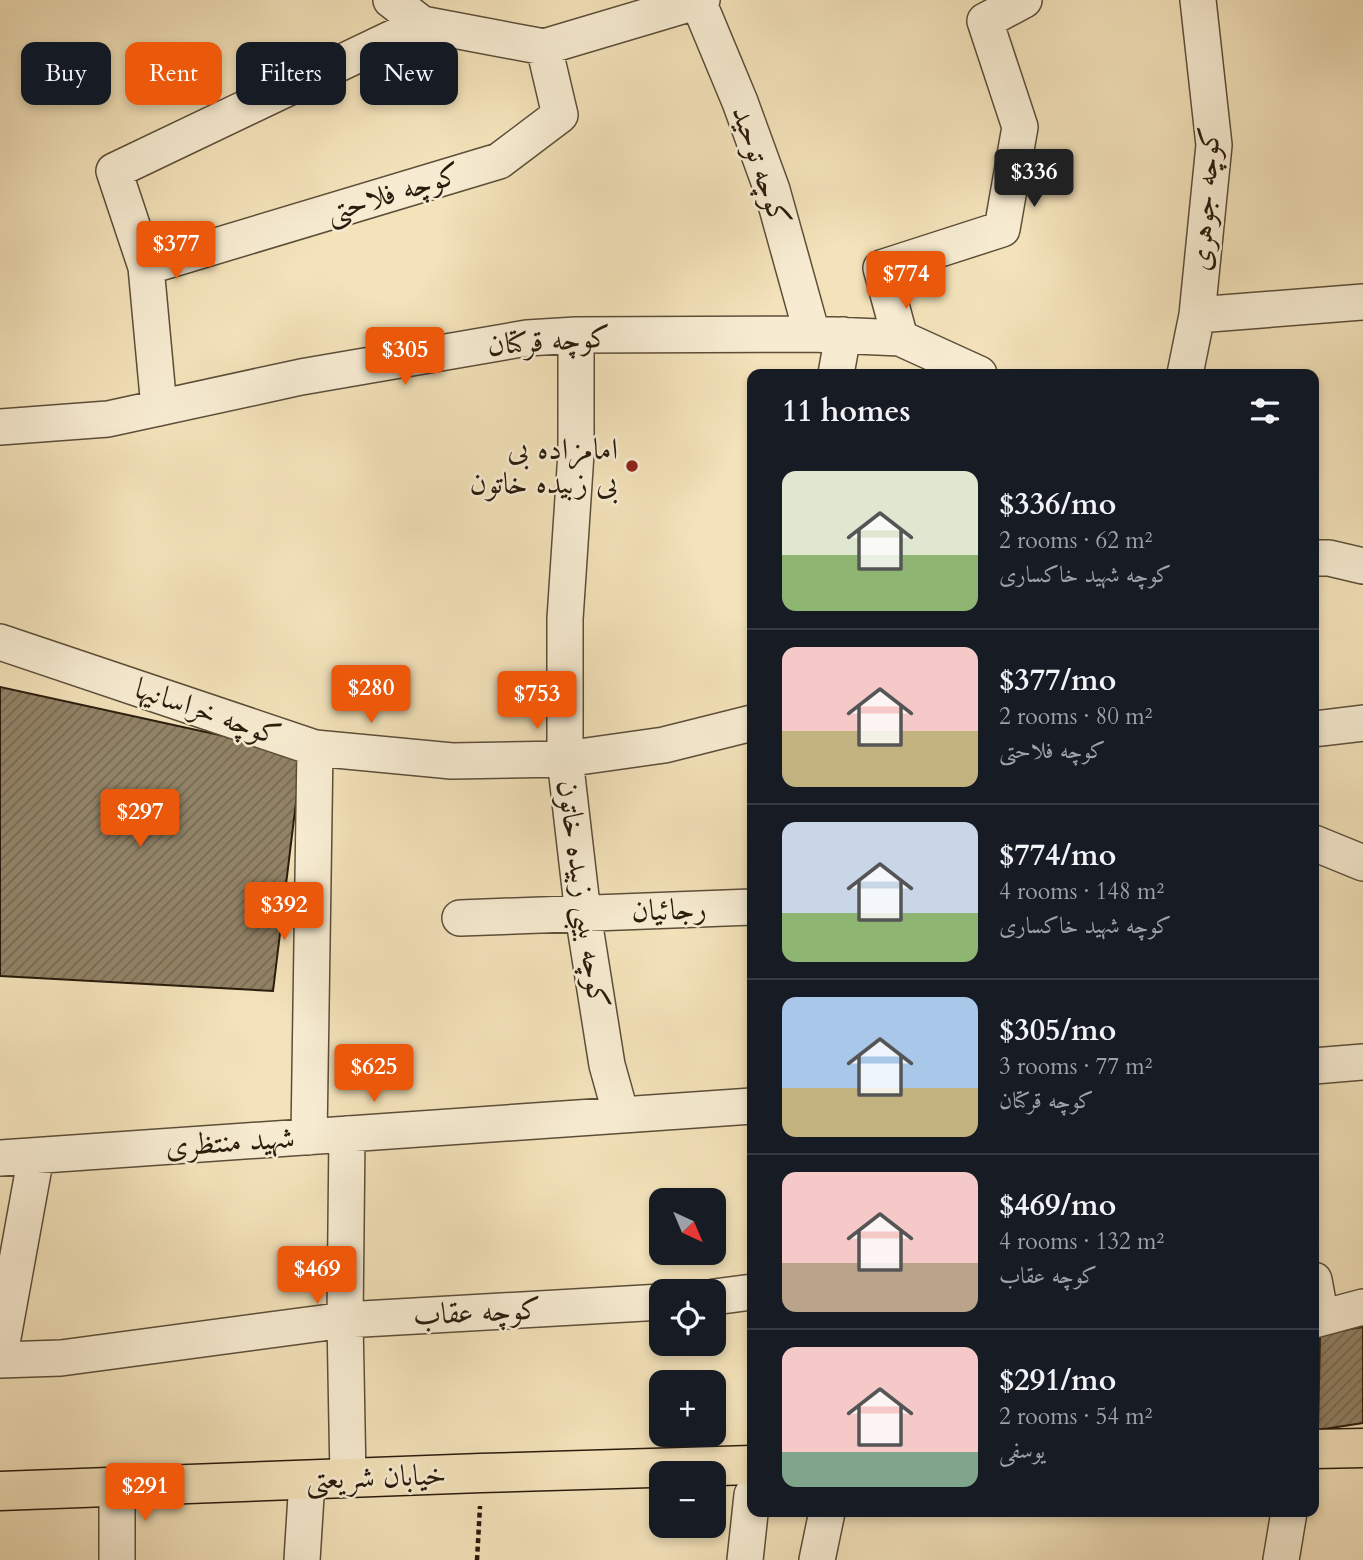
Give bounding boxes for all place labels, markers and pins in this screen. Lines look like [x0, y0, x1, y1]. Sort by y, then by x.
pin: $336 [993, 150, 1075, 209]
pin: $377 [135, 222, 217, 281]
pin: $774 [865, 252, 947, 311]
pin: $305 [364, 328, 446, 387]
place label: امامزاده بی بی زبیده خاتون [469, 429, 618, 504]
marker: امامزاده بی بی زبیده خاتون [624, 458, 640, 474]
pin: $280 [330, 666, 412, 725]
pin: $753 [496, 672, 578, 731]
pin: $297 [99, 790, 181, 849]
pin: $392 [243, 883, 325, 942]
pin: $625 [333, 1044, 415, 1104]
pin: $469 [276, 1246, 358, 1306]
pin: $291 [104, 1464, 186, 1523]

